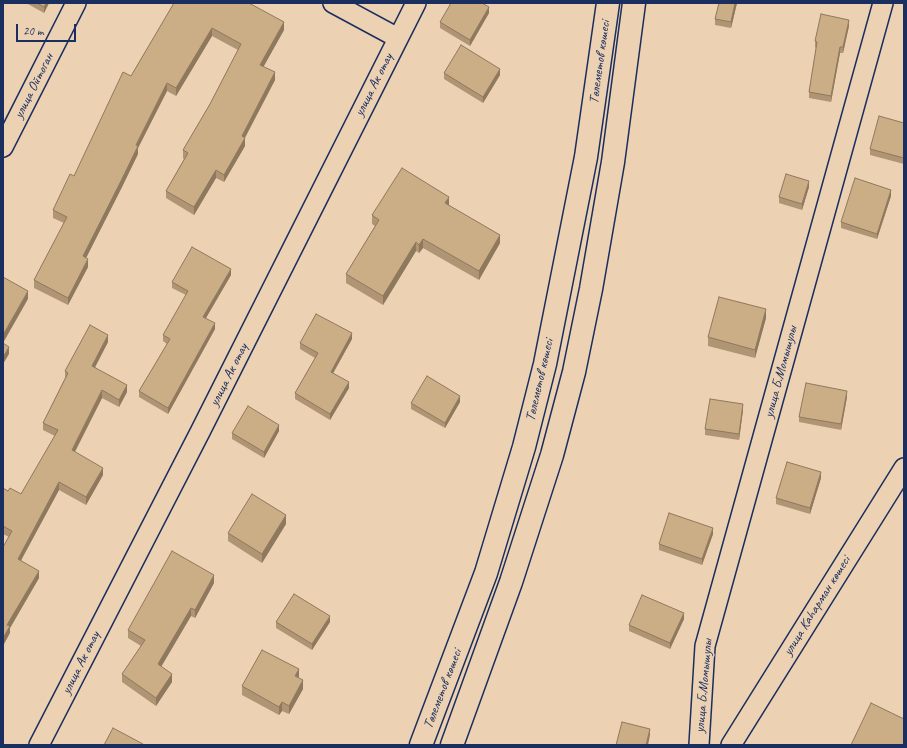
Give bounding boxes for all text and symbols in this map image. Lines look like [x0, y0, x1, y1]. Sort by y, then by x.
scale bar [18, 16, 78, 42]
street label: Төлеметов көшесі [586, 19, 614, 105]
text: 20 m [23, 23, 43, 39]
street label: улица Ойтоган [10, 51, 58, 121]
street label: улица Ак отау [351, 51, 397, 119]
street label: улица Б.Момышулы [761, 324, 801, 420]
street label: Төлеметов көшесі [522, 337, 558, 423]
street label: улица Ак отау [206, 341, 252, 409]
street label: улица Каһарман көшесі [780, 553, 854, 659]
street label: улица Ак отау [58, 629, 104, 697]
street label: улица Б.Момышулы [692, 638, 716, 734]
street label: Төлеметов көшесі [420, 647, 466, 731]

